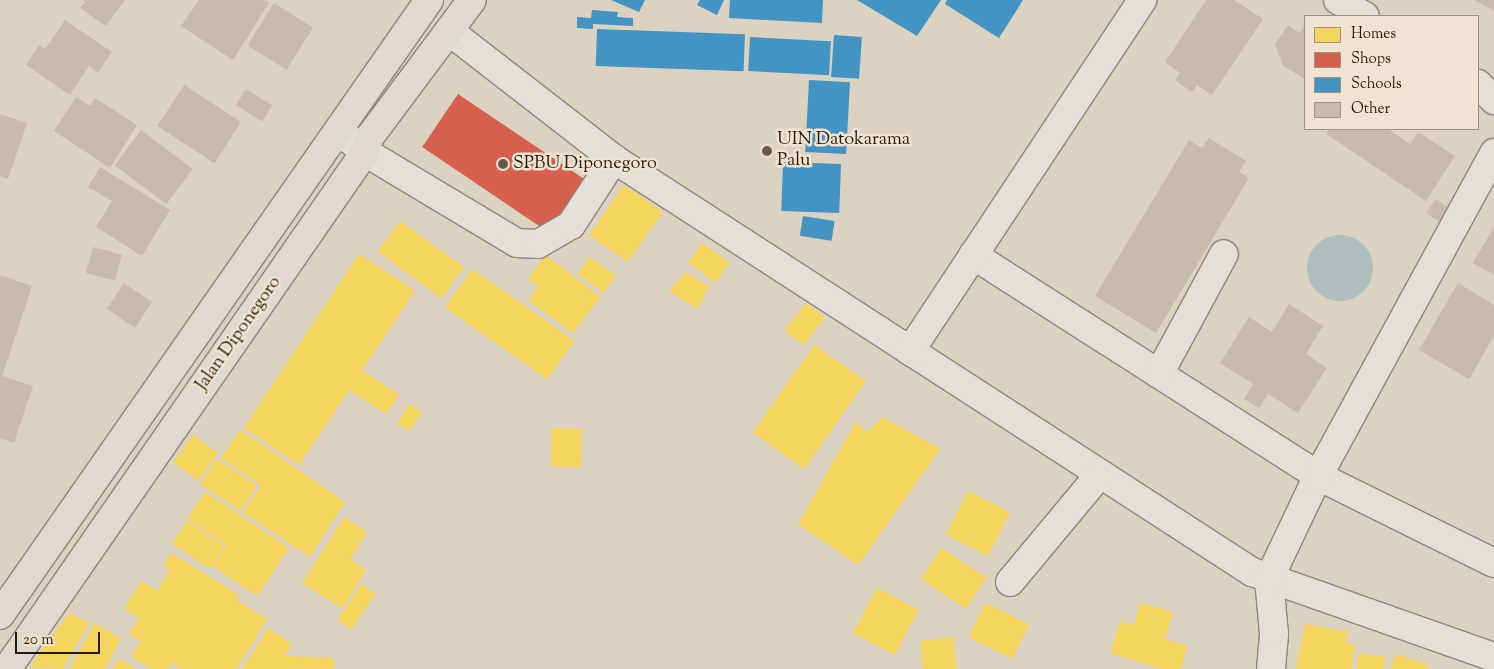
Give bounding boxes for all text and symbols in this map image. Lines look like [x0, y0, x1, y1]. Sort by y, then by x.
legend [1304, 15, 1479, 130]
text: Homes [1351, 24, 1396, 45]
text: Shops [1351, 49, 1391, 70]
text: Schools [1351, 74, 1402, 95]
text: Other [1351, 99, 1390, 120]
place label: UIN Datokarama Palu [777, 130, 910, 172]
marker: UIN Datokarama Palu [761, 145, 773, 157]
place label: SPBU Diponegoro [513, 153, 657, 175]
marker: SPBU Diponegoro [497, 158, 509, 170]
street label: Jalan Diponegoro [192, 273, 286, 395]
scale bar [18, 622, 102, 654]
text: 20 m [23, 630, 54, 651]

